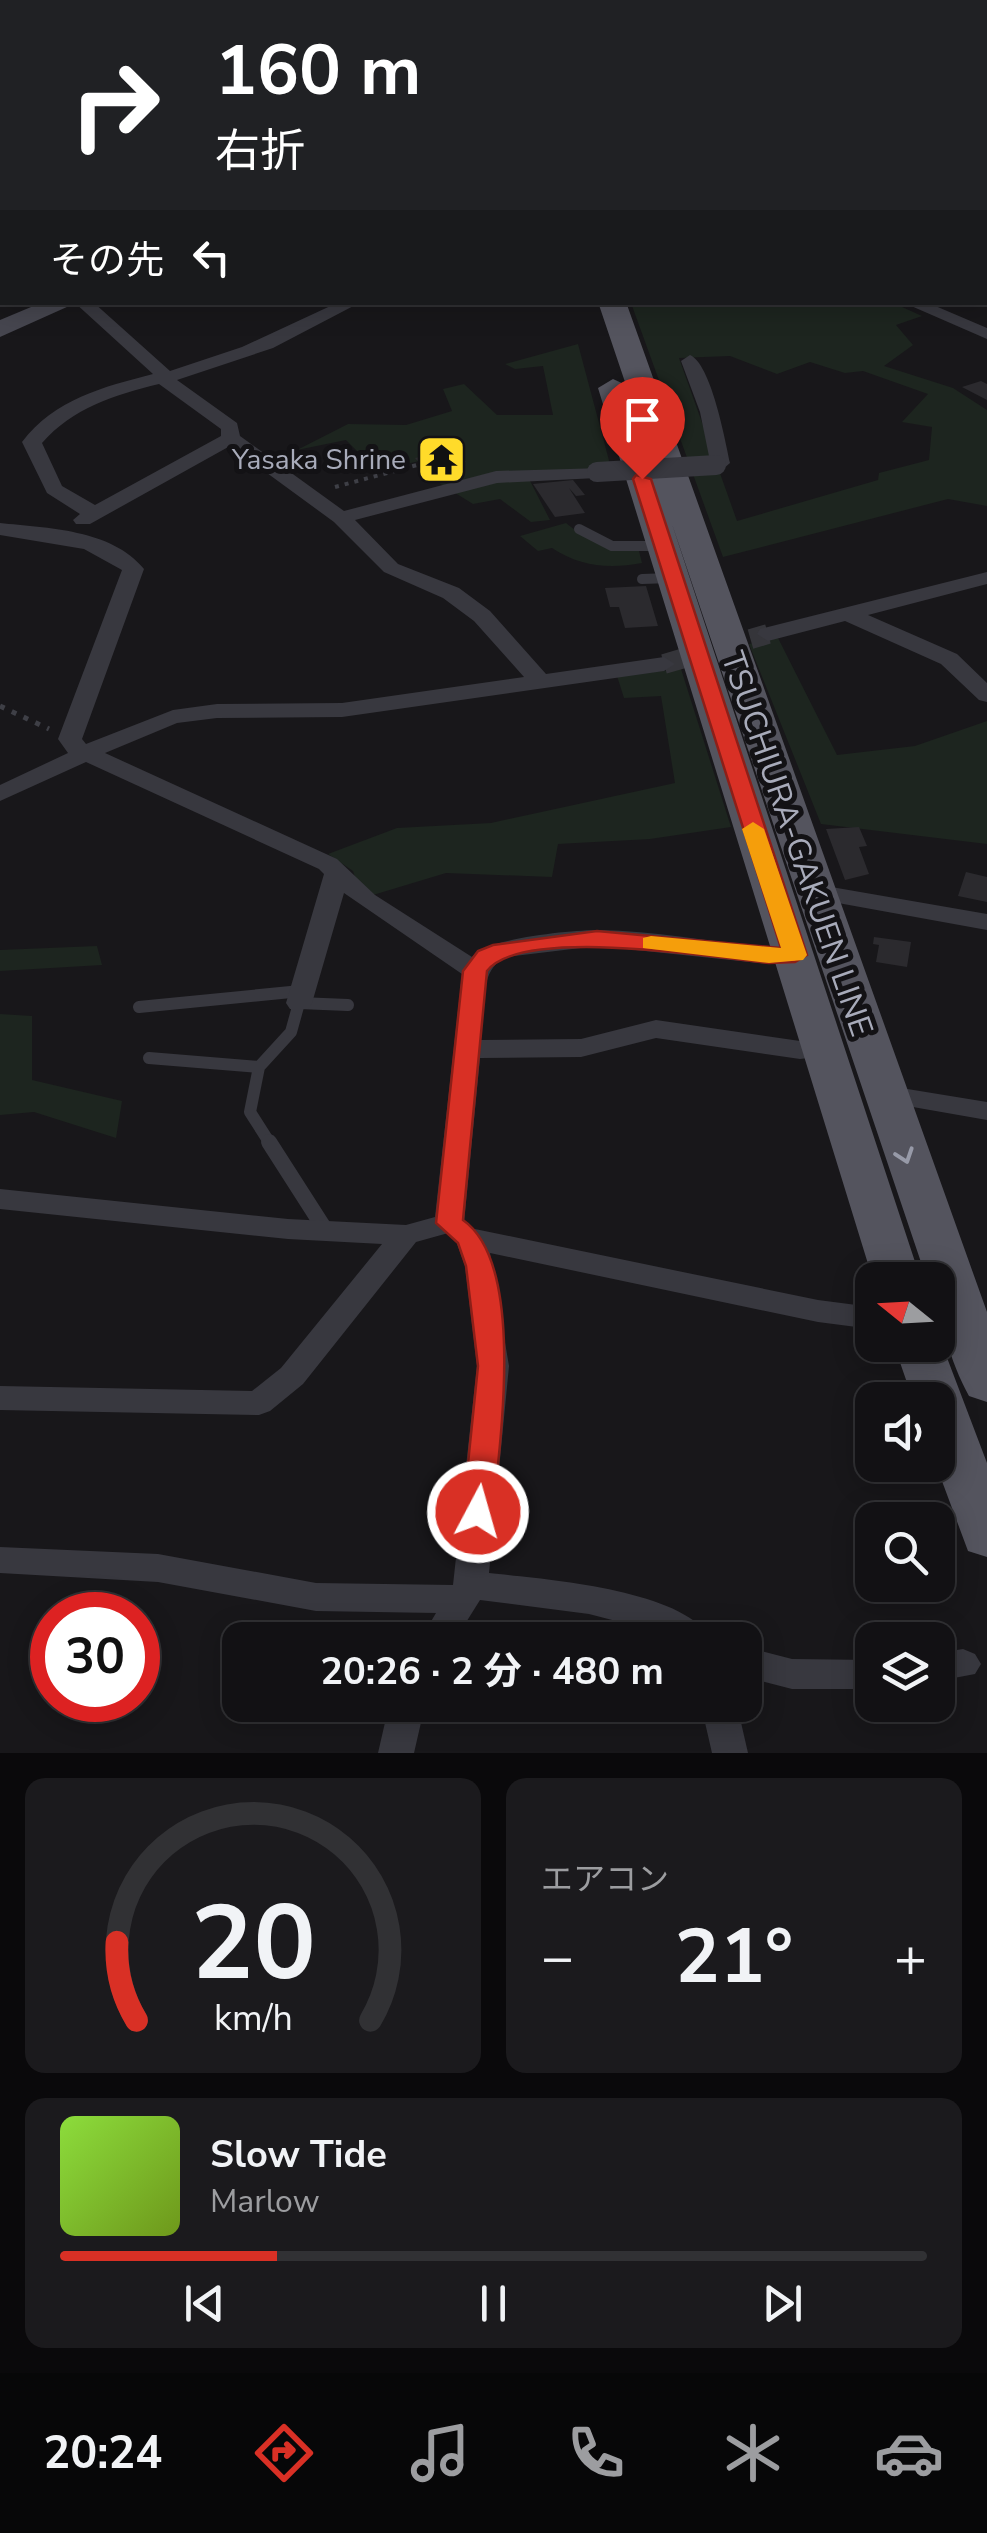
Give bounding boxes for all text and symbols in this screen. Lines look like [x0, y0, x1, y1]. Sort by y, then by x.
text: 160 m [215, 23, 421, 119]
icon: right [50, 40, 180, 170]
text: 右折 [215, 121, 305, 182]
icon: left [184, 230, 239, 285]
text: その先 [50, 235, 164, 286]
pin [600, 377, 685, 480]
icon: arrive [615, 392, 670, 447]
temple icon: Yasaka Shrine [415, 434, 467, 486]
place label: Yasaka Shrine [231, 441, 406, 479]
street label: TSUCHIURA-GAKUEN LINE [711, 646, 883, 1042]
one-way arrow [893, 1147, 914, 1164]
north arrow [855, 1262, 955, 1362]
map controls [855, 1262, 955, 1722]
button: sound [855, 1382, 955, 1482]
position arrow [426, 1460, 530, 1564]
button: search [855, 1502, 955, 1602]
speed limit sign: 30 [30, 1592, 160, 1722]
button: layers [855, 1622, 955, 1722]
text: 20:26 · 2 分 · 480 m [320, 1646, 664, 1697]
text: エアコン [541, 1858, 669, 1901]
text: 20 [191, 1873, 315, 2015]
text: 21° [675, 1906, 793, 2008]
text: − [541, 1920, 574, 1995]
text: + [894, 1920, 927, 1995]
text: km/h [214, 1994, 292, 2043]
text: Slow Tide [210, 2129, 387, 2180]
text: Marlow [210, 2180, 320, 2223]
icon: previous [177, 2276, 232, 2331]
icon: pause [466, 2276, 521, 2331]
icon: next [755, 2276, 810, 2331]
icon: directions [249, 2418, 319, 2488]
icon: music [405, 2418, 475, 2488]
icon: phone [561, 2418, 631, 2488]
icon: climate [718, 2418, 788, 2488]
icon: car [874, 2418, 944, 2488]
text: 20:24 [43, 2423, 162, 2484]

